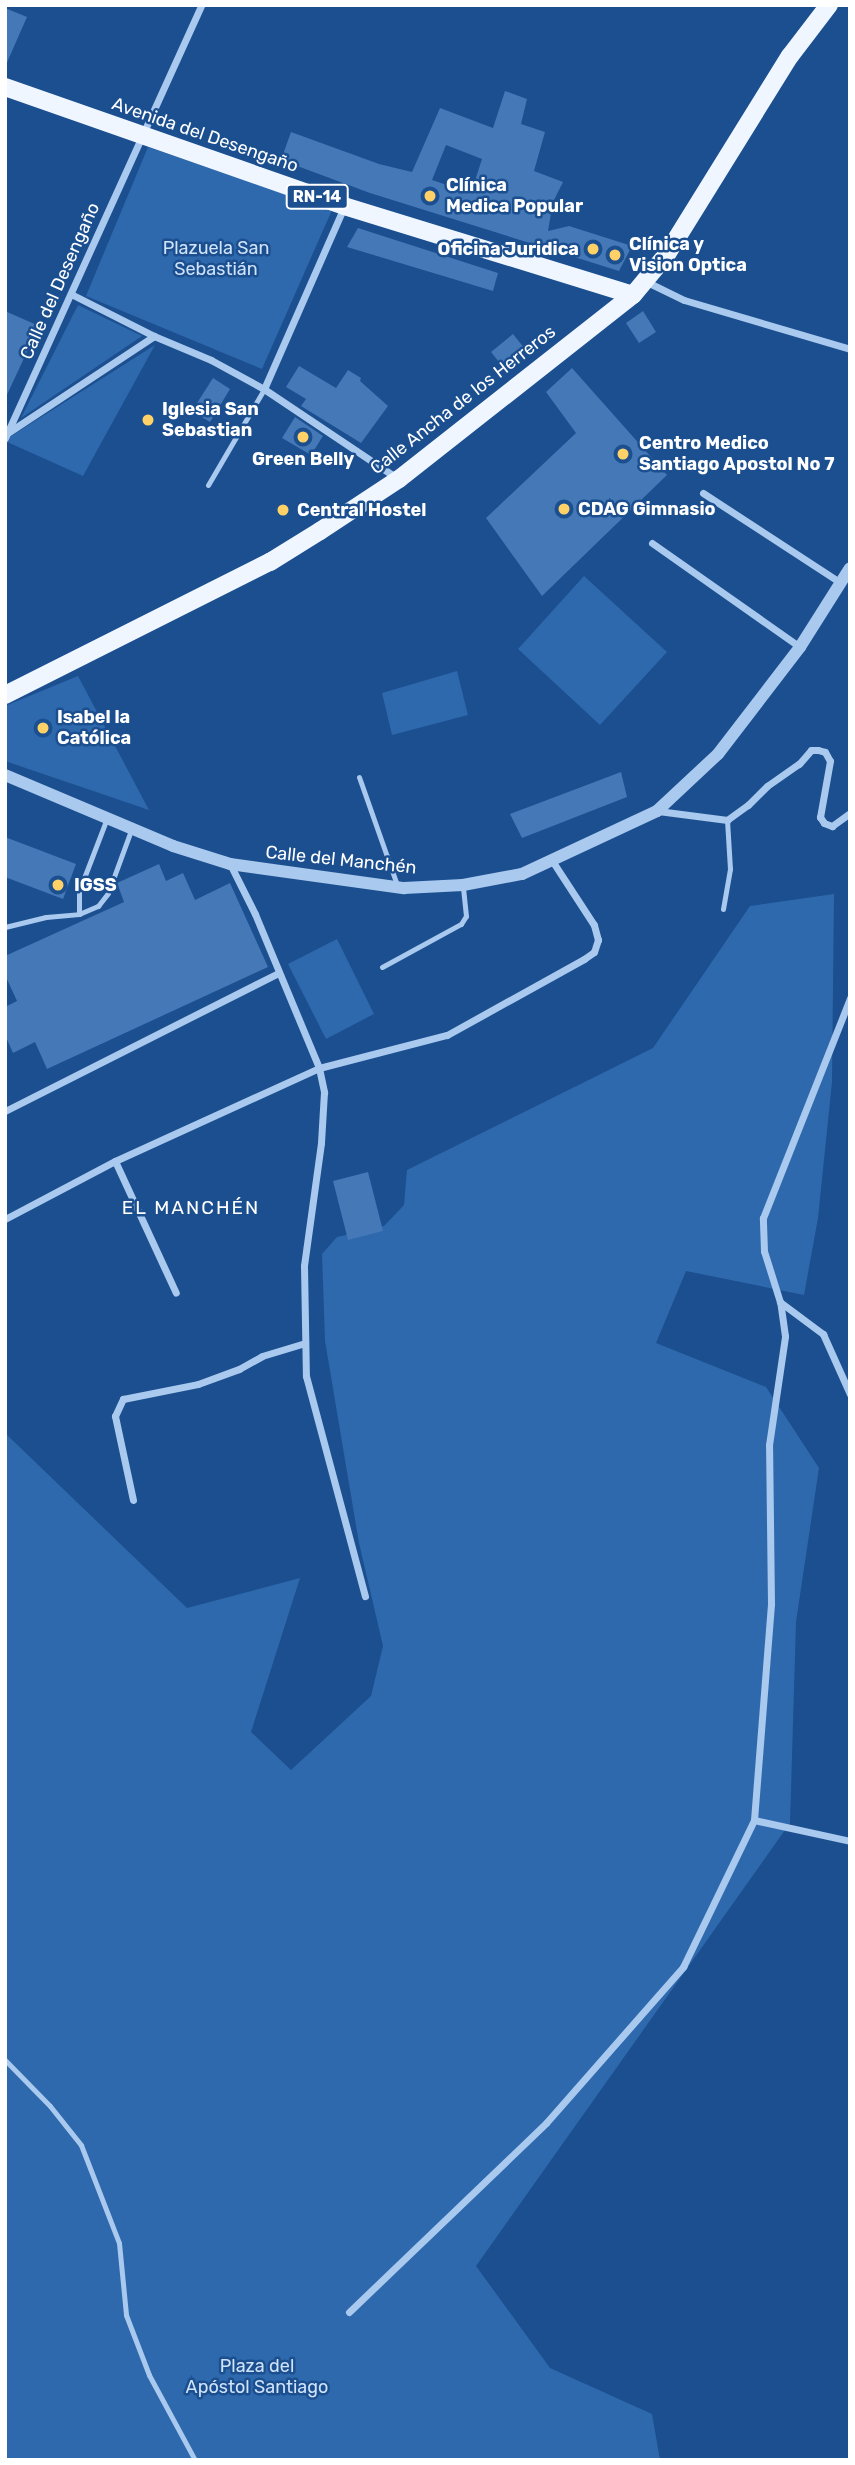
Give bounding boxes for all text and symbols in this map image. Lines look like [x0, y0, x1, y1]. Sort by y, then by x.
street label: Avenida del Desengaño [109, 93, 301, 177]
place label: Clínica Medica Popular [446, 175, 583, 218]
road number: RN-14 [286, 184, 348, 210]
marker: Clínica Medica Popular [420, 186, 440, 206]
street label: Calle del Desengaño [16, 199, 104, 363]
place label: Clínica y Vision Optica [629, 234, 747, 276]
park label: Plazuela San Sebastián [163, 238, 269, 280]
place label: Oficina Juridica [438, 238, 579, 260]
marker: Oficina Juridica [585, 241, 601, 257]
marker: Clínica y Vision Optica [607, 247, 623, 263]
street label: Calle Ancha de los Herreros [366, 321, 560, 479]
place label: Iglesia San Sebastian [162, 399, 259, 442]
marker: Iglesia San Sebastian [140, 412, 156, 428]
marker: Green Belly [295, 429, 311, 445]
place label: Centro Medico Santiago Apostol No 7 [639, 433, 835, 476]
marker: Centro Medico Santiago Apostol No 7 [613, 444, 633, 464]
place label: Green Belly [252, 448, 354, 470]
place label: CDAG Gimnasio [578, 498, 716, 520]
place label: Central Hostel [297, 499, 426, 521]
marker: CDAG Gimnasio [556, 501, 572, 517]
marker: Central Hostel [275, 502, 291, 518]
place label: Isabel la Católica [57, 707, 131, 750]
marker: Isabel la Católica [35, 720, 51, 736]
street label: Calle del Manchén [264, 841, 418, 879]
place label: IGSS [74, 874, 117, 896]
marker: IGSS [48, 875, 68, 895]
district label: EL MANCHÉN [123, 1197, 259, 1219]
park label: Plaza del Apóstol Santiago [186, 2356, 328, 2398]

